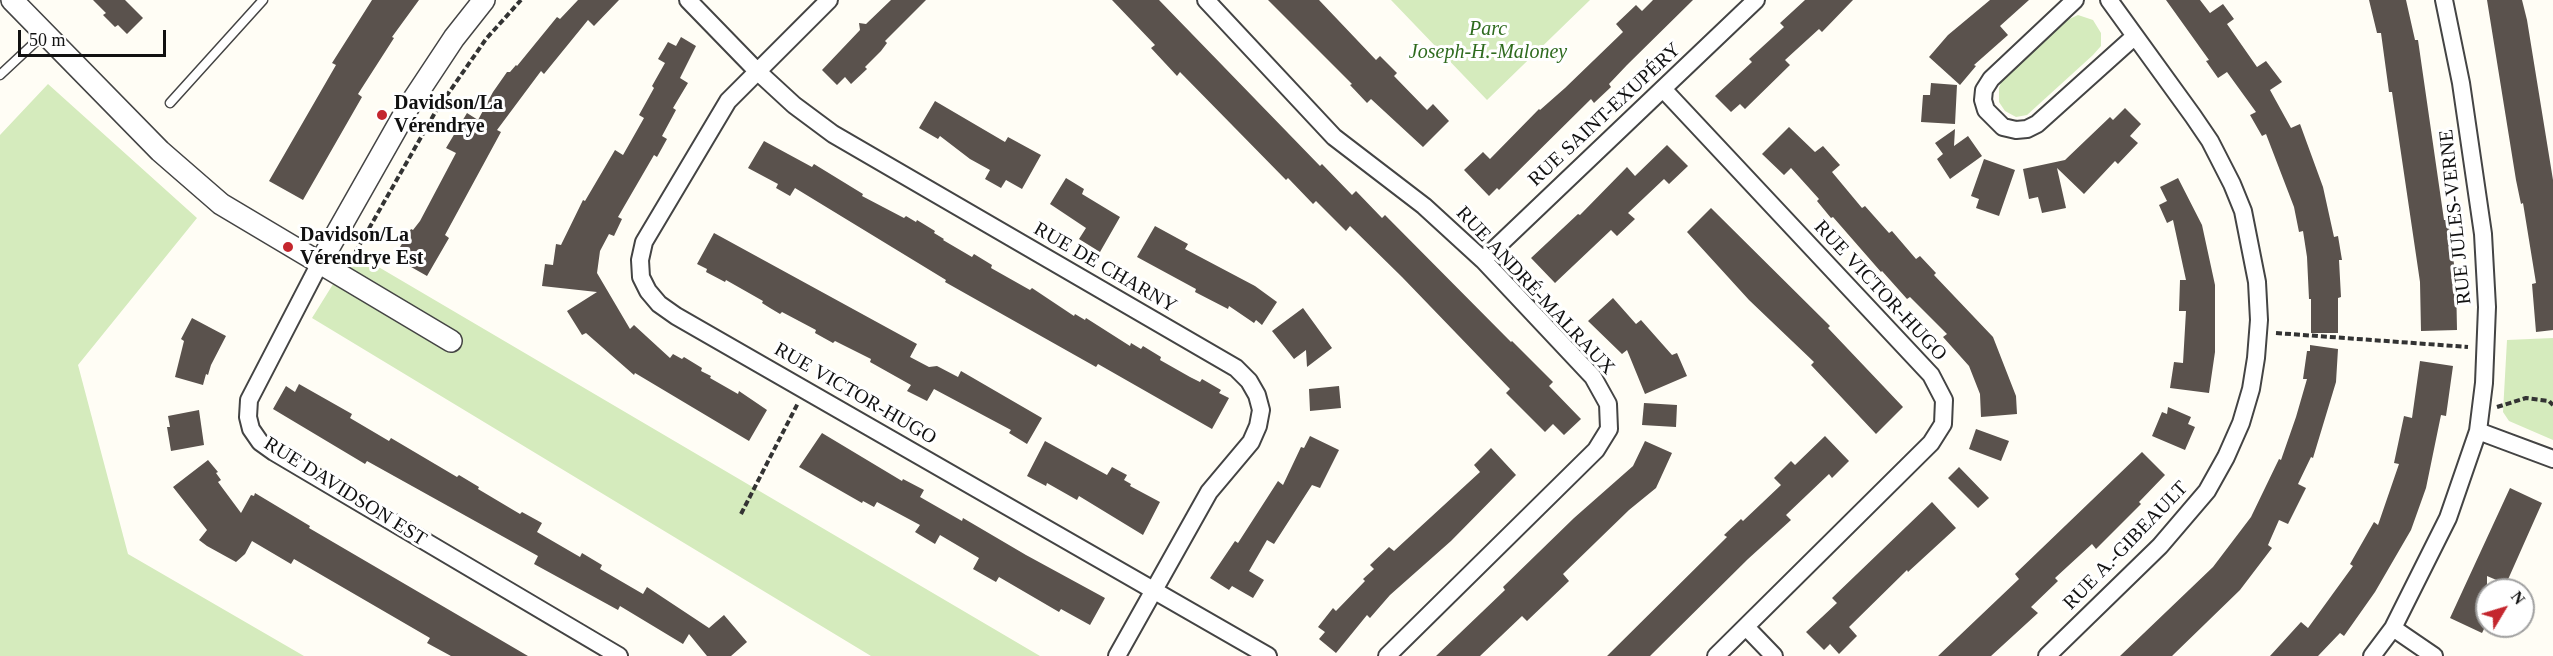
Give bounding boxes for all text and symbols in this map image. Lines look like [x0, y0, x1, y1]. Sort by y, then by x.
scale bar [21, 18, 170, 56]
park label: Parc Joseph-H.-Maloney [1409, 18, 1567, 65]
text: 50 m [29, 30, 66, 50]
street label: RUE SAINT-EXUPÉRY [1524, 38, 1686, 192]
place label: Davidson/La Vérendrye [394, 92, 503, 139]
marker: Davidson/La Vérendrye [375, 108, 389, 122]
street label: RUE JULES-VERNE [2435, 128, 2477, 306]
street label: RUE ANDRÉ-MALRAUX [1451, 202, 1619, 380]
street label: RUE VICTOR-HUGO [1809, 216, 1951, 366]
street label: RUE DE CHARNY [1029, 217, 1181, 319]
place label: Davidson/La Vérendrye Est [300, 224, 423, 271]
marker: Davidson/La Vérendrye Est [281, 240, 295, 254]
street label: RUE VICTOR-HUGO [770, 338, 940, 450]
street label: RUE DAVIDSON EST [259, 432, 431, 552]
street label: RUE A.-GIBEAULT [2059, 477, 2193, 615]
north arrow [2475, 578, 2535, 638]
text: N [2508, 588, 2528, 608]

